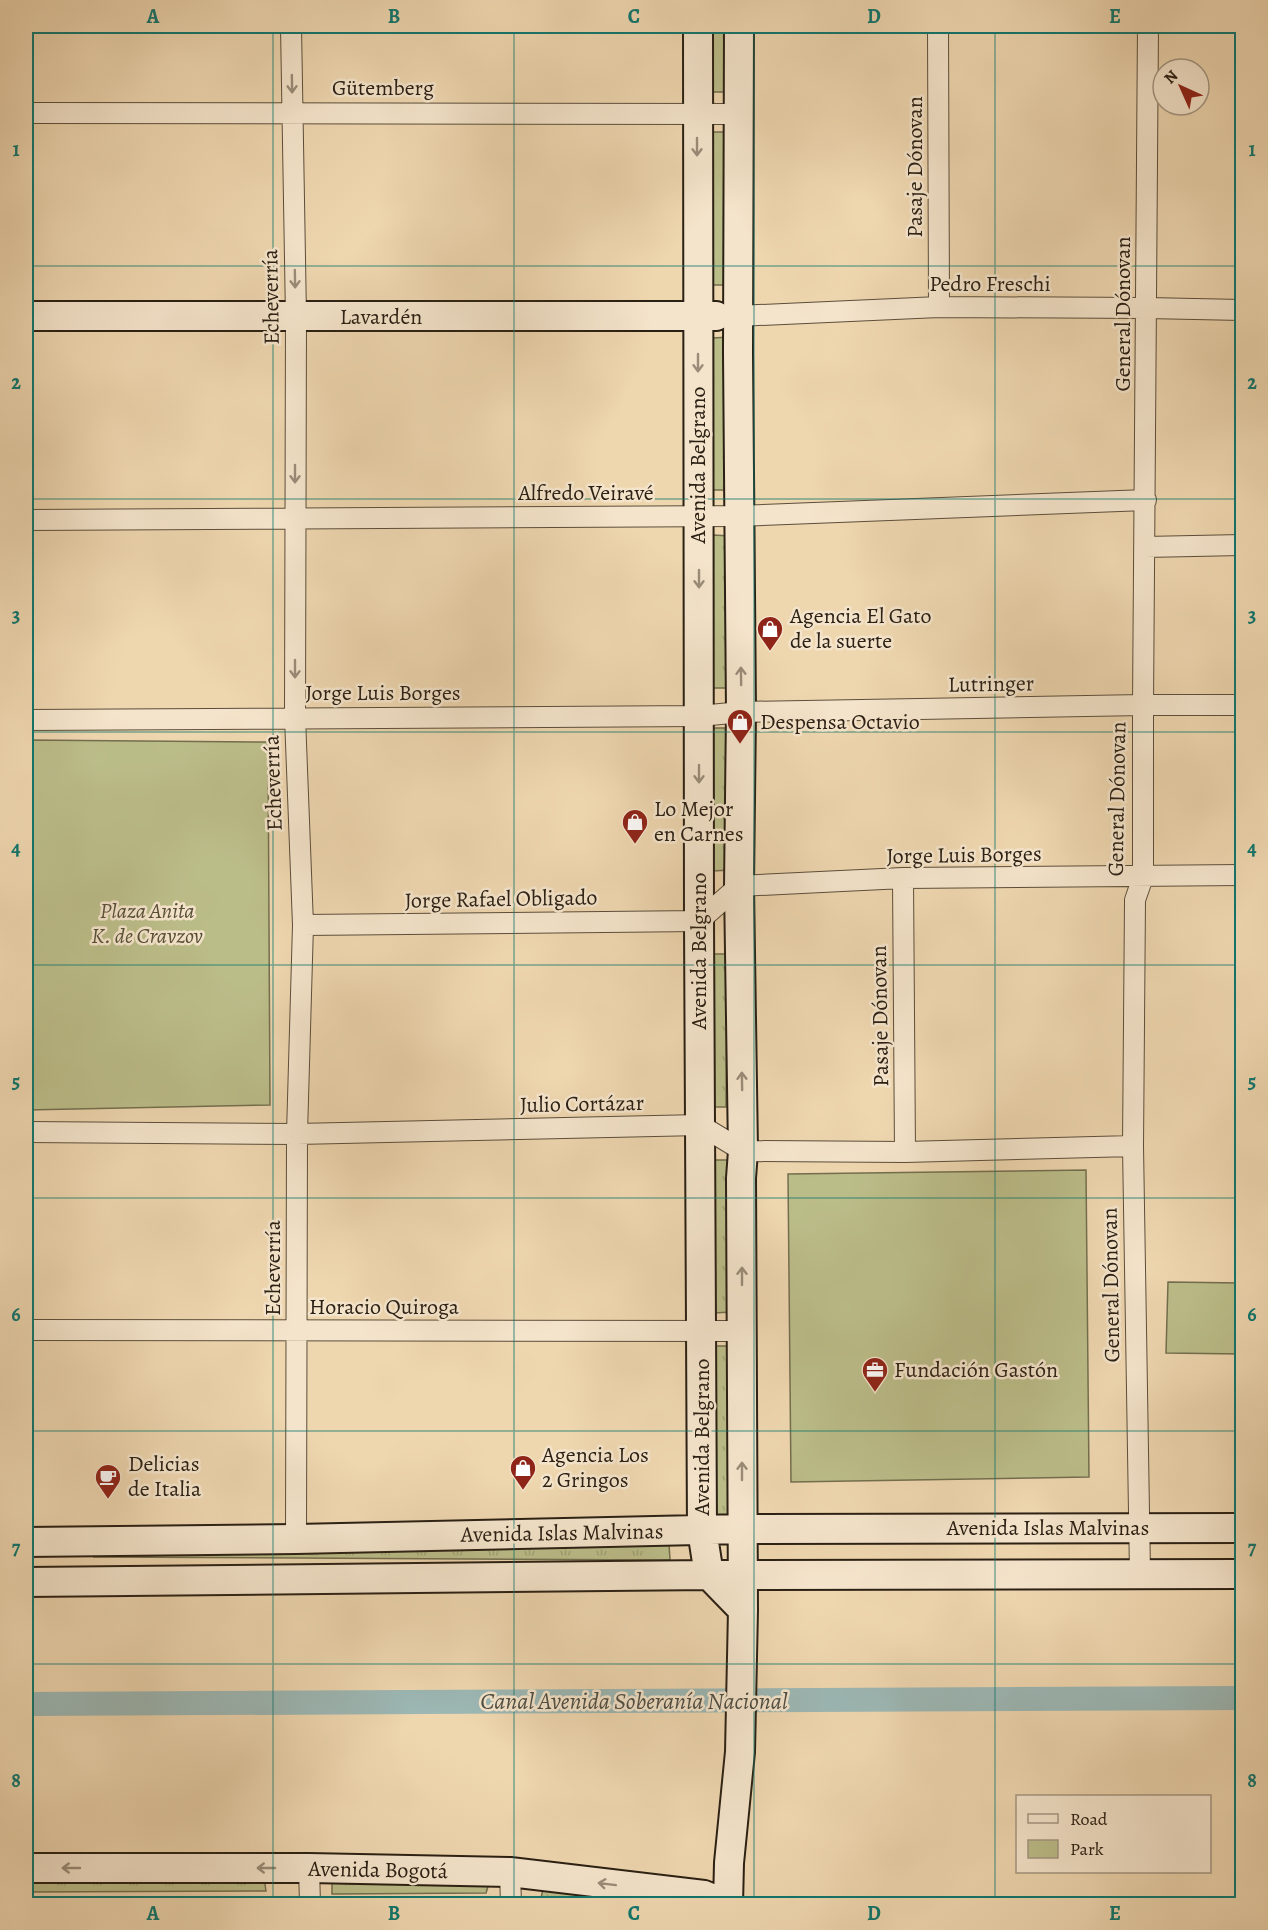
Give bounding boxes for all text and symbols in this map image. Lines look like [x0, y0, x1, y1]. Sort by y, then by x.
text: A [146, 3, 160, 30]
text: B [388, 3, 400, 30]
text: C [628, 3, 640, 30]
text: D [867, 3, 881, 30]
text: E [1109, 3, 1121, 30]
north arrow [1151, 57, 1211, 117]
text: N [1159, 65, 1183, 89]
one-way arrow [286, 73, 298, 93]
street label: Gütemberg [332, 73, 434, 103]
street label: Pasaje Dónovan [900, 96, 930, 238]
text: 1 [12, 136, 20, 163]
one-way arrow [691, 136, 703, 156]
text: 1 [1248, 136, 1256, 163]
street label: General Dónovan [1108, 236, 1138, 392]
street label: Echeverría [255, 248, 287, 345]
one-way arrow [289, 268, 301, 288]
street label: Pedro Freschi [929, 269, 1051, 299]
street label: Lavardén [340, 302, 422, 332]
one-way arrow [692, 352, 704, 372]
text: 2 [11, 369, 21, 396]
text: 2 [1247, 369, 1257, 396]
street label: Avenida Belgrano [683, 386, 713, 545]
one-way arrow [289, 463, 301, 483]
street label: Alfredo Veiravé [517, 478, 654, 508]
one-way arrow [693, 568, 705, 588]
place label: Agencia El Gato de la suerte [789, 601, 932, 656]
text: 3 [12, 602, 20, 629]
text: 3 [1248, 602, 1256, 629]
shop icon: Agencia El Gato de la suerte [755, 614, 785, 652]
one-way arrow [289, 658, 301, 678]
one-way arrow [735, 666, 747, 686]
street label: Lutringer [948, 668, 1034, 700]
street label: Jorge Luis Borges [305, 678, 461, 708]
shop icon: Despensa Octavio [725, 707, 755, 745]
place label: Despensa Octavio [760, 707, 920, 737]
street label: General Dónovan [1101, 721, 1133, 877]
street label: Echeverría [256, 734, 290, 831]
one-way arrow [693, 763, 705, 783]
place label: Lo Mejor en Carnes [654, 794, 743, 849]
shop icon: Lo Mejor en Carnes [620, 807, 650, 845]
text: 4 [11, 835, 21, 862]
text: 4 [1247, 835, 1257, 862]
street label: Jorge Luis Borges [886, 839, 1042, 871]
street label: Avenida Belgrano [684, 872, 714, 1031]
street label: Jorge Rafael Obligado [404, 882, 598, 916]
park label: Plaza Anita K. de Cravzov [91, 896, 203, 951]
street label: Pasaje Dónovan [864, 945, 896, 1087]
text: 5 [12, 1068, 20, 1095]
text: 5 [1248, 1068, 1256, 1095]
one-way arrow [736, 1071, 747, 1091]
street label: Julio Cortázar [520, 1088, 644, 1120]
street label: General Dónovan [1095, 1207, 1127, 1363]
street label: Echeverría [258, 1219, 288, 1316]
one-way arrow [736, 1266, 748, 1286]
street label: Horacio Quiroga [309, 1292, 460, 1322]
text: 6 [11, 1301, 21, 1328]
text: 6 [1247, 1301, 1257, 1328]
office icon: Fundación Gastón [860, 1355, 890, 1393]
place label: Fundación Gastón [894, 1355, 1058, 1385]
street label: Avenida Belgrano [687, 1358, 717, 1517]
place label: Agencia Los 2 Gringos [541, 1440, 649, 1495]
place label: Delicias de Italia [128, 1449, 202, 1504]
shop icon: Agencia Los 2 Gringos [508, 1453, 538, 1491]
one-way arrow [736, 1461, 748, 1481]
cafe icon: Delicias de Italia [93, 1462, 123, 1500]
street label: Avenida Islas Malvinas [946, 1513, 1149, 1543]
street label: Avenida Islas Malvinas [459, 1516, 664, 1550]
text: 7 [12, 1534, 21, 1561]
text: 7 [1248, 1534, 1257, 1561]
water label: Canal Avenida Soberanía Nacional [480, 1685, 788, 1717]
text: 8 [11, 1767, 21, 1794]
text: 8 [1247, 1767, 1257, 1794]
legend [1016, 1795, 1211, 1873]
text: Road [1070, 1807, 1108, 1831]
text: Park [1070, 1837, 1104, 1861]
street label: Avenida Bogotá [307, 1854, 449, 1886]
one-way arrow [62, 1862, 82, 1874]
one-way arrow [257, 1862, 277, 1874]
one-way arrow [598, 1878, 618, 1889]
text: A [146, 1900, 160, 1927]
text: B [388, 1900, 400, 1927]
text: C [628, 1900, 640, 1927]
text: D [867, 1900, 881, 1927]
text: E [1109, 1900, 1121, 1927]

